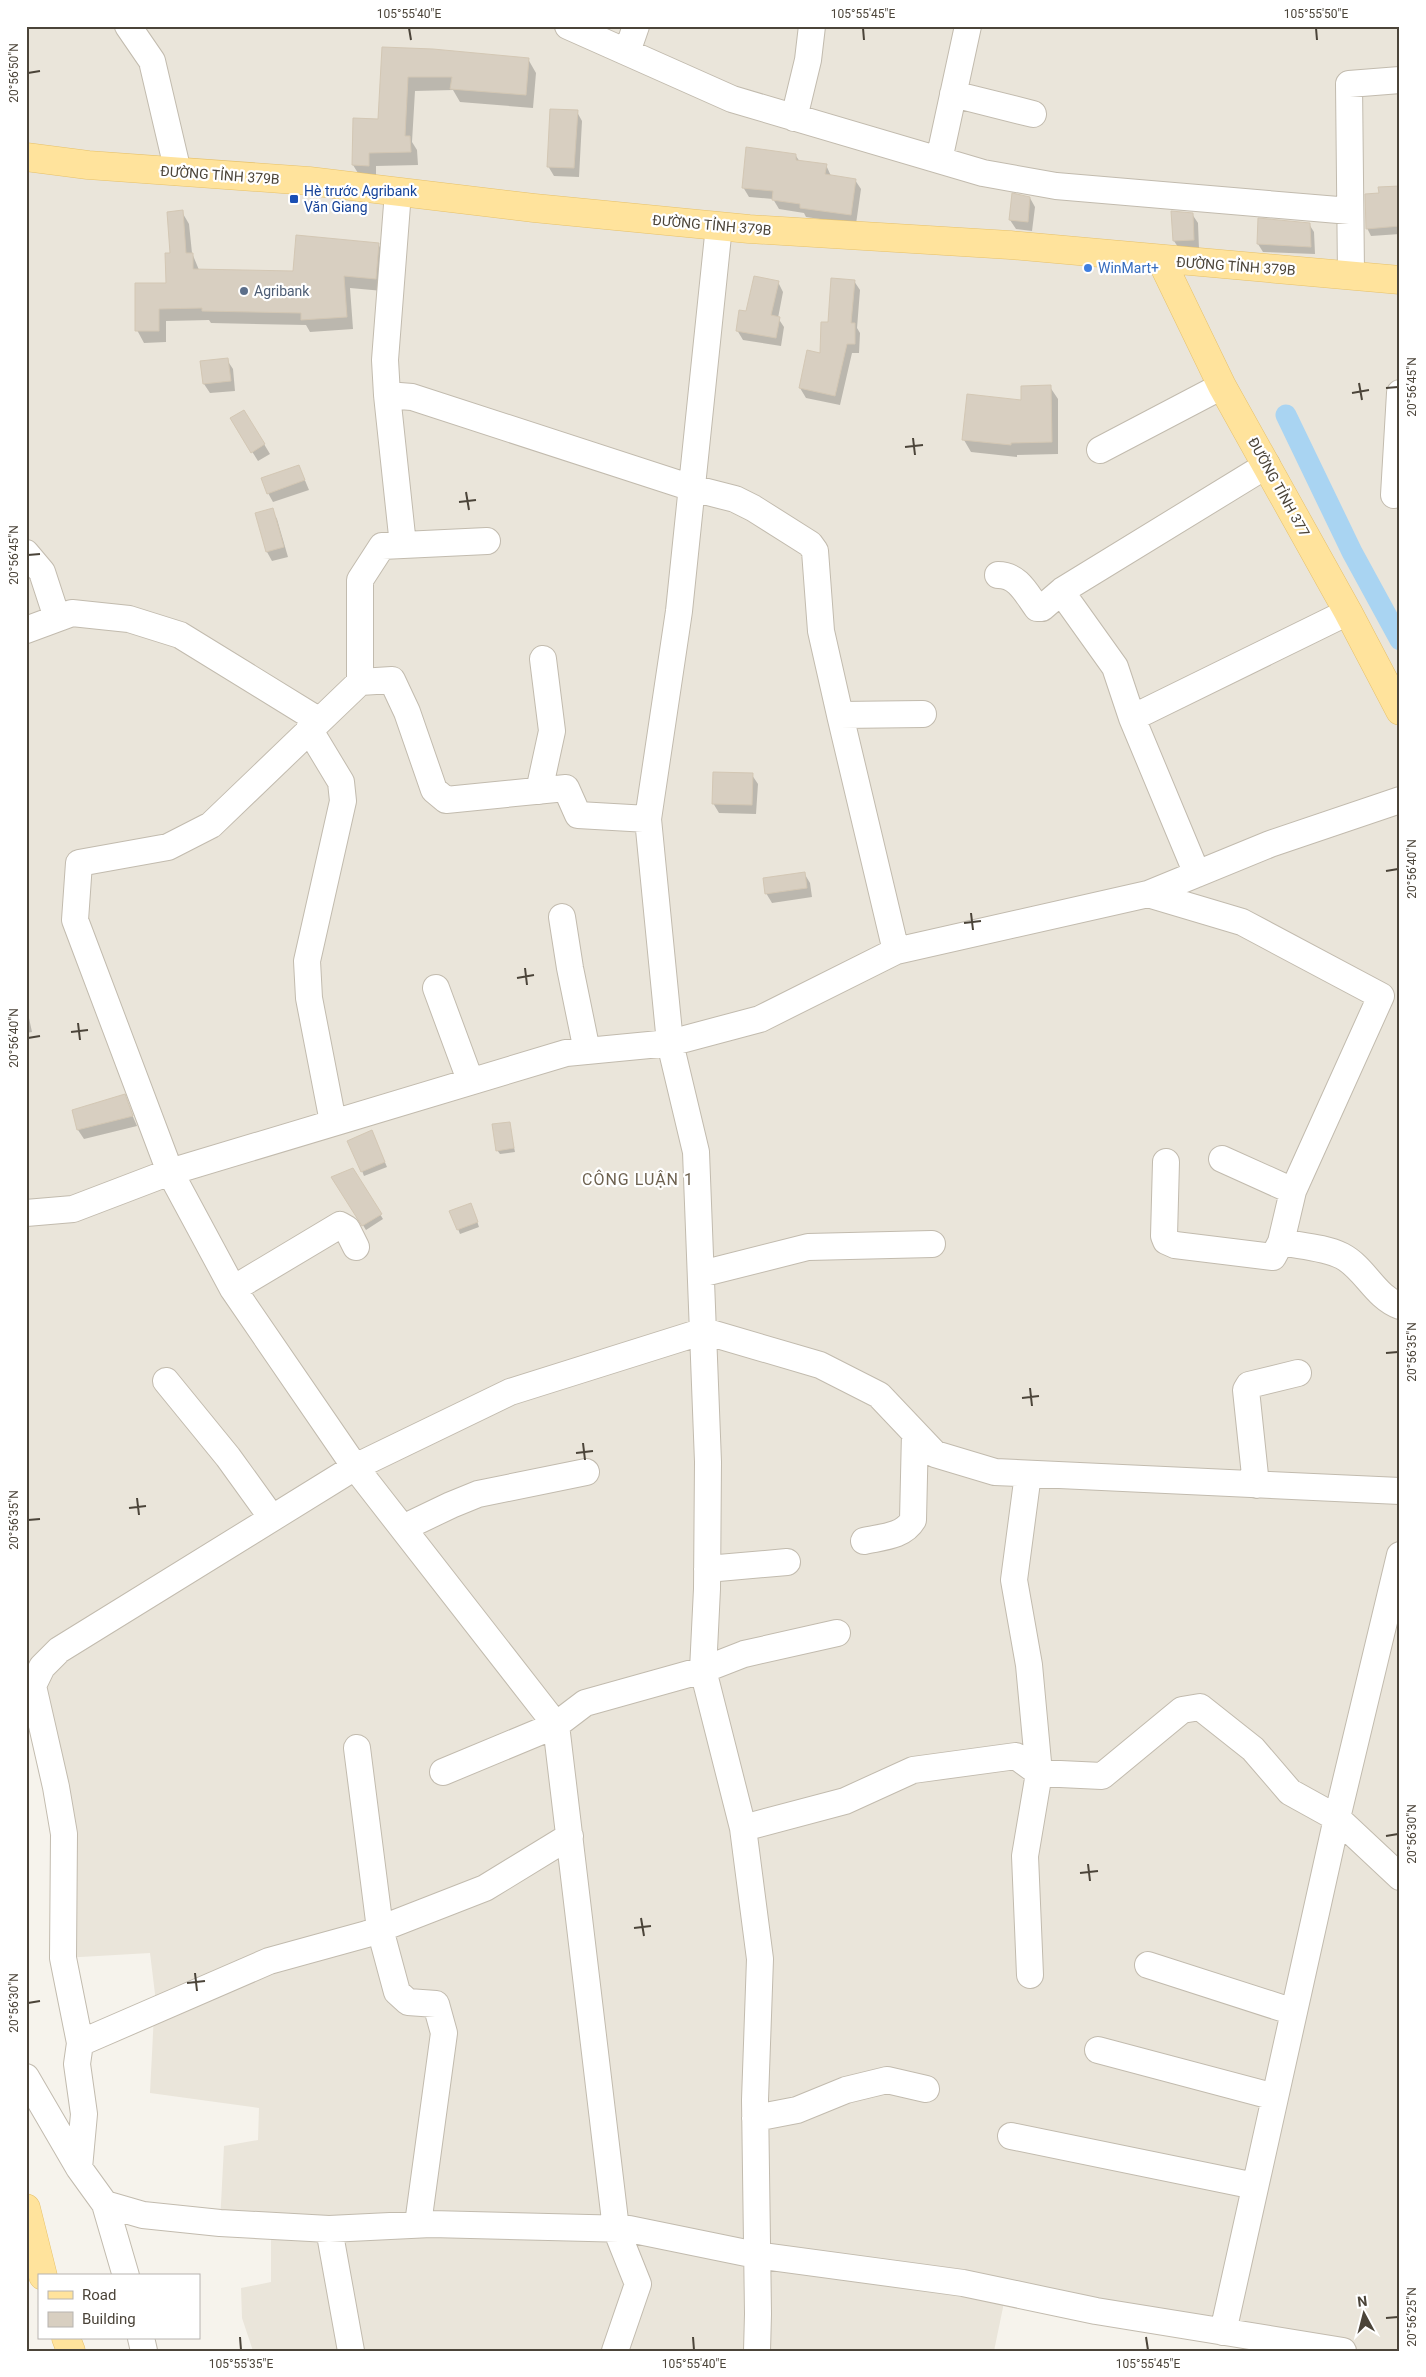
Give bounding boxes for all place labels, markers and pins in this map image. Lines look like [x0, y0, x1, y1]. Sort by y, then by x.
place label: Hè trước Agribank Văn Giang [304, 183, 418, 215]
marker: Hè trước Agribank Văn Giang [288, 193, 300, 205]
place label: WinMart+ [1098, 260, 1159, 276]
marker: WinMart+ [1082, 262, 1094, 274]
place label: Agribank [254, 283, 310, 299]
marker: Agribank [238, 285, 250, 297]

